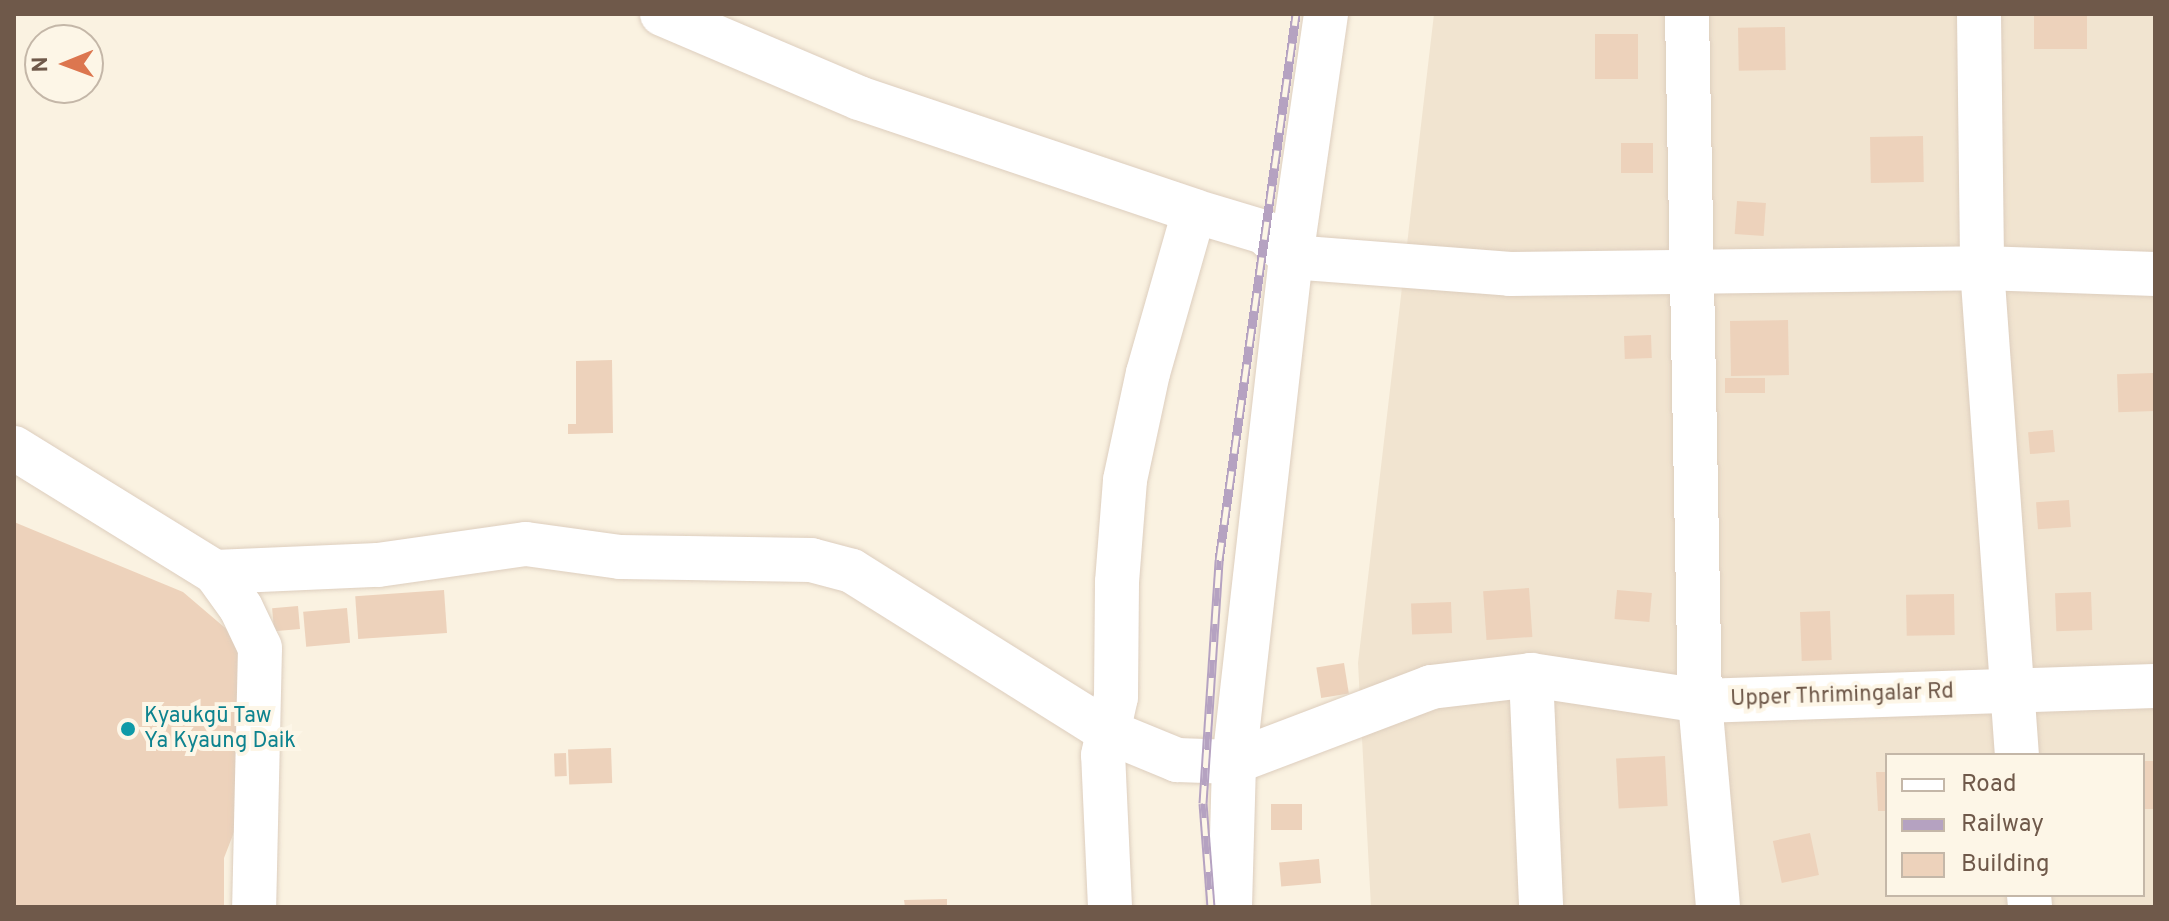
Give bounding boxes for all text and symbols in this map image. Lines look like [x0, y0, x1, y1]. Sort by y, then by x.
north arrow [24, 24, 104, 104]
text: N [28, 56, 55, 73]
street label: Upper Thrimingalar Rd [1729, 679, 1955, 713]
place label: Kyaukgū Taw Ya Kyaung Daik [144, 703, 296, 754]
marker: Kyaukgū Taw Ya Kyaung Daik [119, 720, 137, 738]
legend [1885, 753, 2145, 897]
text: Road [1961, 770, 2017, 800]
text: Railway [1961, 810, 2044, 840]
text: Building [1961, 850, 2050, 880]

